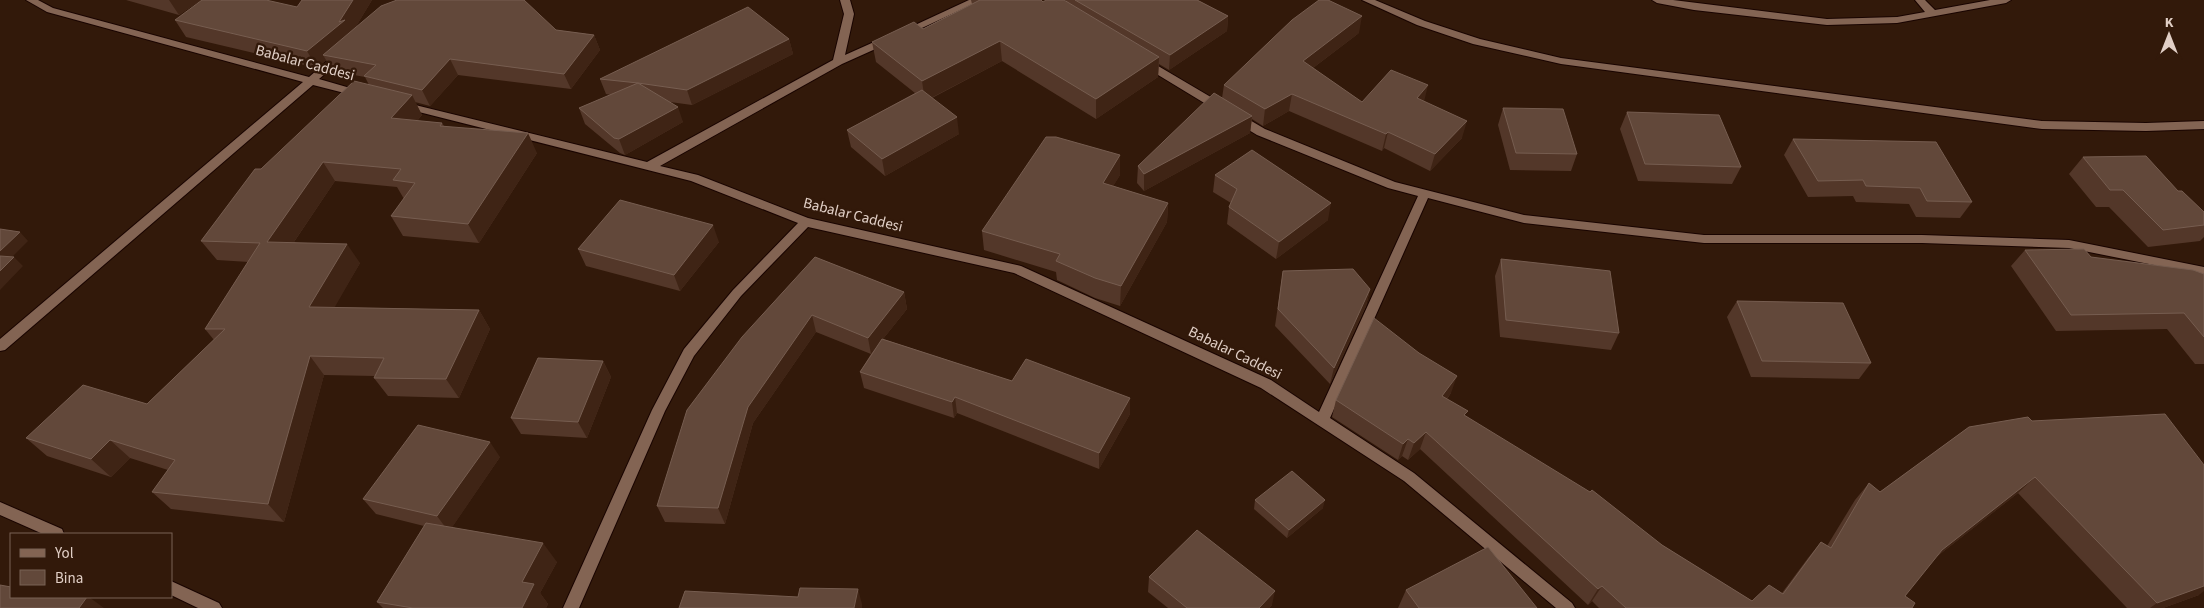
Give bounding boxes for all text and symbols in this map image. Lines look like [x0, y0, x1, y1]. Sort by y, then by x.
north arrow [2144, 10, 2194, 60]
text: K [2165, 13, 2174, 33]
street label: Babalar Caddesi [253, 40, 357, 86]
street label: Babalar Caddesi [801, 192, 905, 238]
street label: Babalar Caddesi [1185, 321, 1285, 385]
legend [10, 533, 172, 598]
text: Yol [54, 543, 74, 564]
text: Bina [55, 568, 83, 589]

